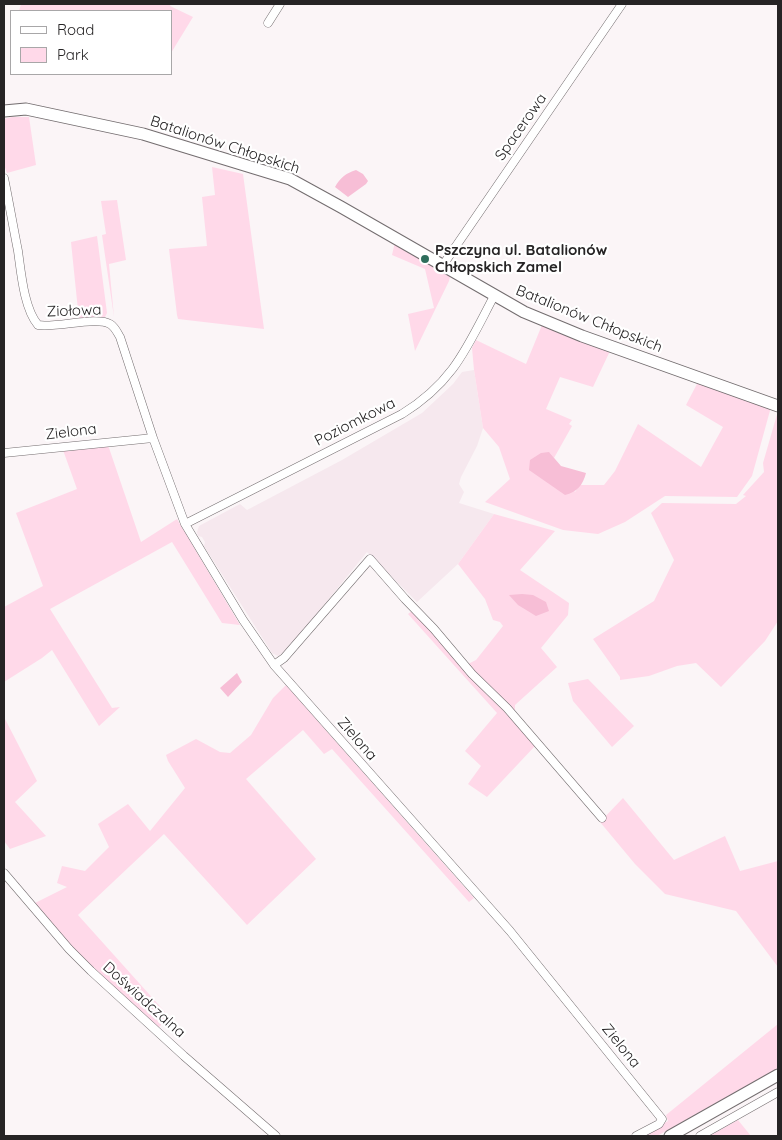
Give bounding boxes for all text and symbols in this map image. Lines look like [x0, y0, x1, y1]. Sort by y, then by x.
legend [10, 10, 172, 75]
text: Road [57, 20, 94, 39]
text: Park [57, 45, 89, 64]
street label: Spacerowa [491, 90, 551, 164]
street label: Batalionów Chłopskich [148, 112, 302, 178]
place label: Pszczyna ul. Batalionów Chłopskich Zamel [435, 241, 607, 276]
marker: Pszczyna ul. Batalionów Chłopskich Zamel [419, 253, 431, 265]
street label: Batalionów Chłopskich [513, 281, 665, 357]
street label: Ziołowa [46, 301, 102, 321]
street label: Poziomkowa [312, 394, 398, 450]
street label: Zielona [44, 420, 98, 444]
street label: Zielona [333, 714, 381, 764]
street label: Doświadczalna [99, 958, 189, 1042]
street label: Zielona [598, 1020, 644, 1072]

